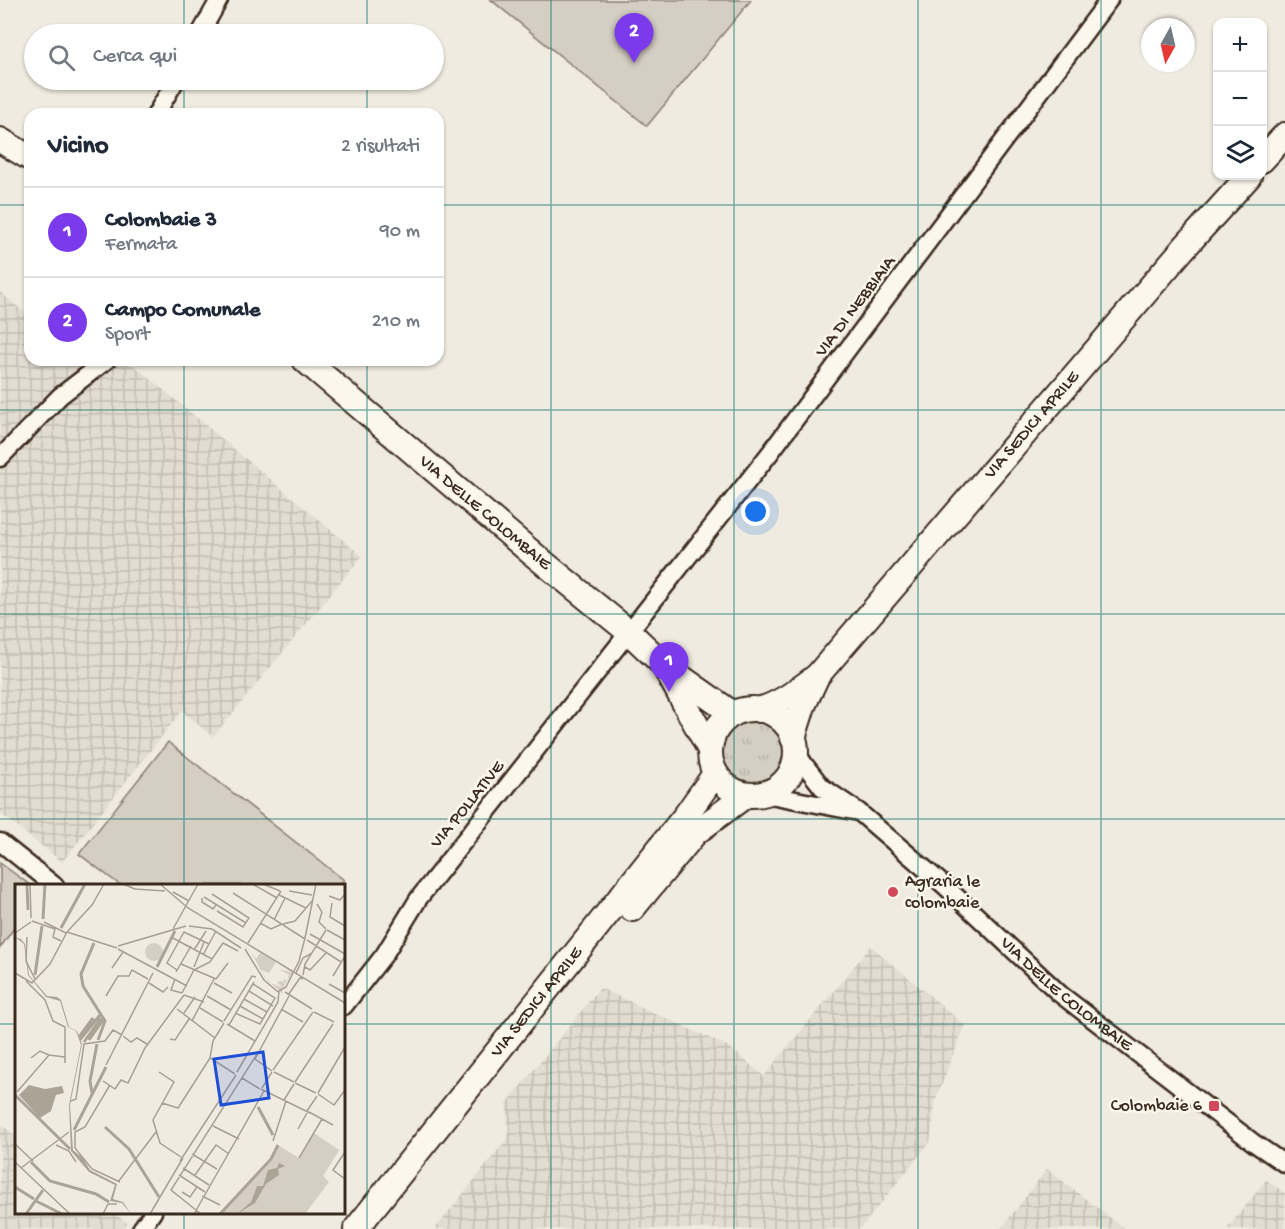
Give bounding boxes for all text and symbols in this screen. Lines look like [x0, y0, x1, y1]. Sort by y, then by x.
pin: 2 [614, 14, 654, 63]
north arrow [1141, 18, 1195, 72]
map controls [1213, 18, 1267, 180]
button: + [1213, 18, 1267, 72]
search box [24, 24, 444, 90]
icon: search [45, 41, 78, 74]
text: Cerca qui [93, 44, 177, 70]
button: − [1213, 72, 1267, 126]
button: layers [1213, 126, 1267, 180]
text: Vicino [48, 132, 108, 163]
text: 2 risultati [341, 136, 420, 159]
text: Colombaie 3 [105, 208, 217, 234]
text: 1 [63, 221, 72, 244]
text: 90 m [380, 221, 420, 244]
text: Fermata [105, 234, 177, 257]
street label: VIA DI NEBBIAIA [811, 251, 902, 362]
text: Campo Comunale [105, 298, 260, 324]
text: 2 [63, 311, 72, 334]
text: 210 m [372, 311, 420, 334]
text: Sport [105, 324, 150, 347]
street label: VIA SEDICI APRILE [979, 366, 1085, 484]
street label: VIA DELLE COLOMBAIE [414, 450, 556, 575]
your location [741, 497, 770, 526]
pin: 1 [650, 642, 688, 692]
street label: VIA POLLATIVE [426, 756, 510, 854]
place label: Agraria le colombaie [905, 872, 981, 914]
inset map [15, 884, 345, 1214]
marker: Agraria le colombaie [886, 885, 900, 899]
street label: VIA DELLE COLOMBAIE [995, 932, 1137, 1057]
street label: VIA SEDICI APRILE [486, 942, 588, 1062]
place label: Colombaie 6 [1111, 1096, 1203, 1117]
marker: Colombaie 6 [1207, 1099, 1221, 1113]

